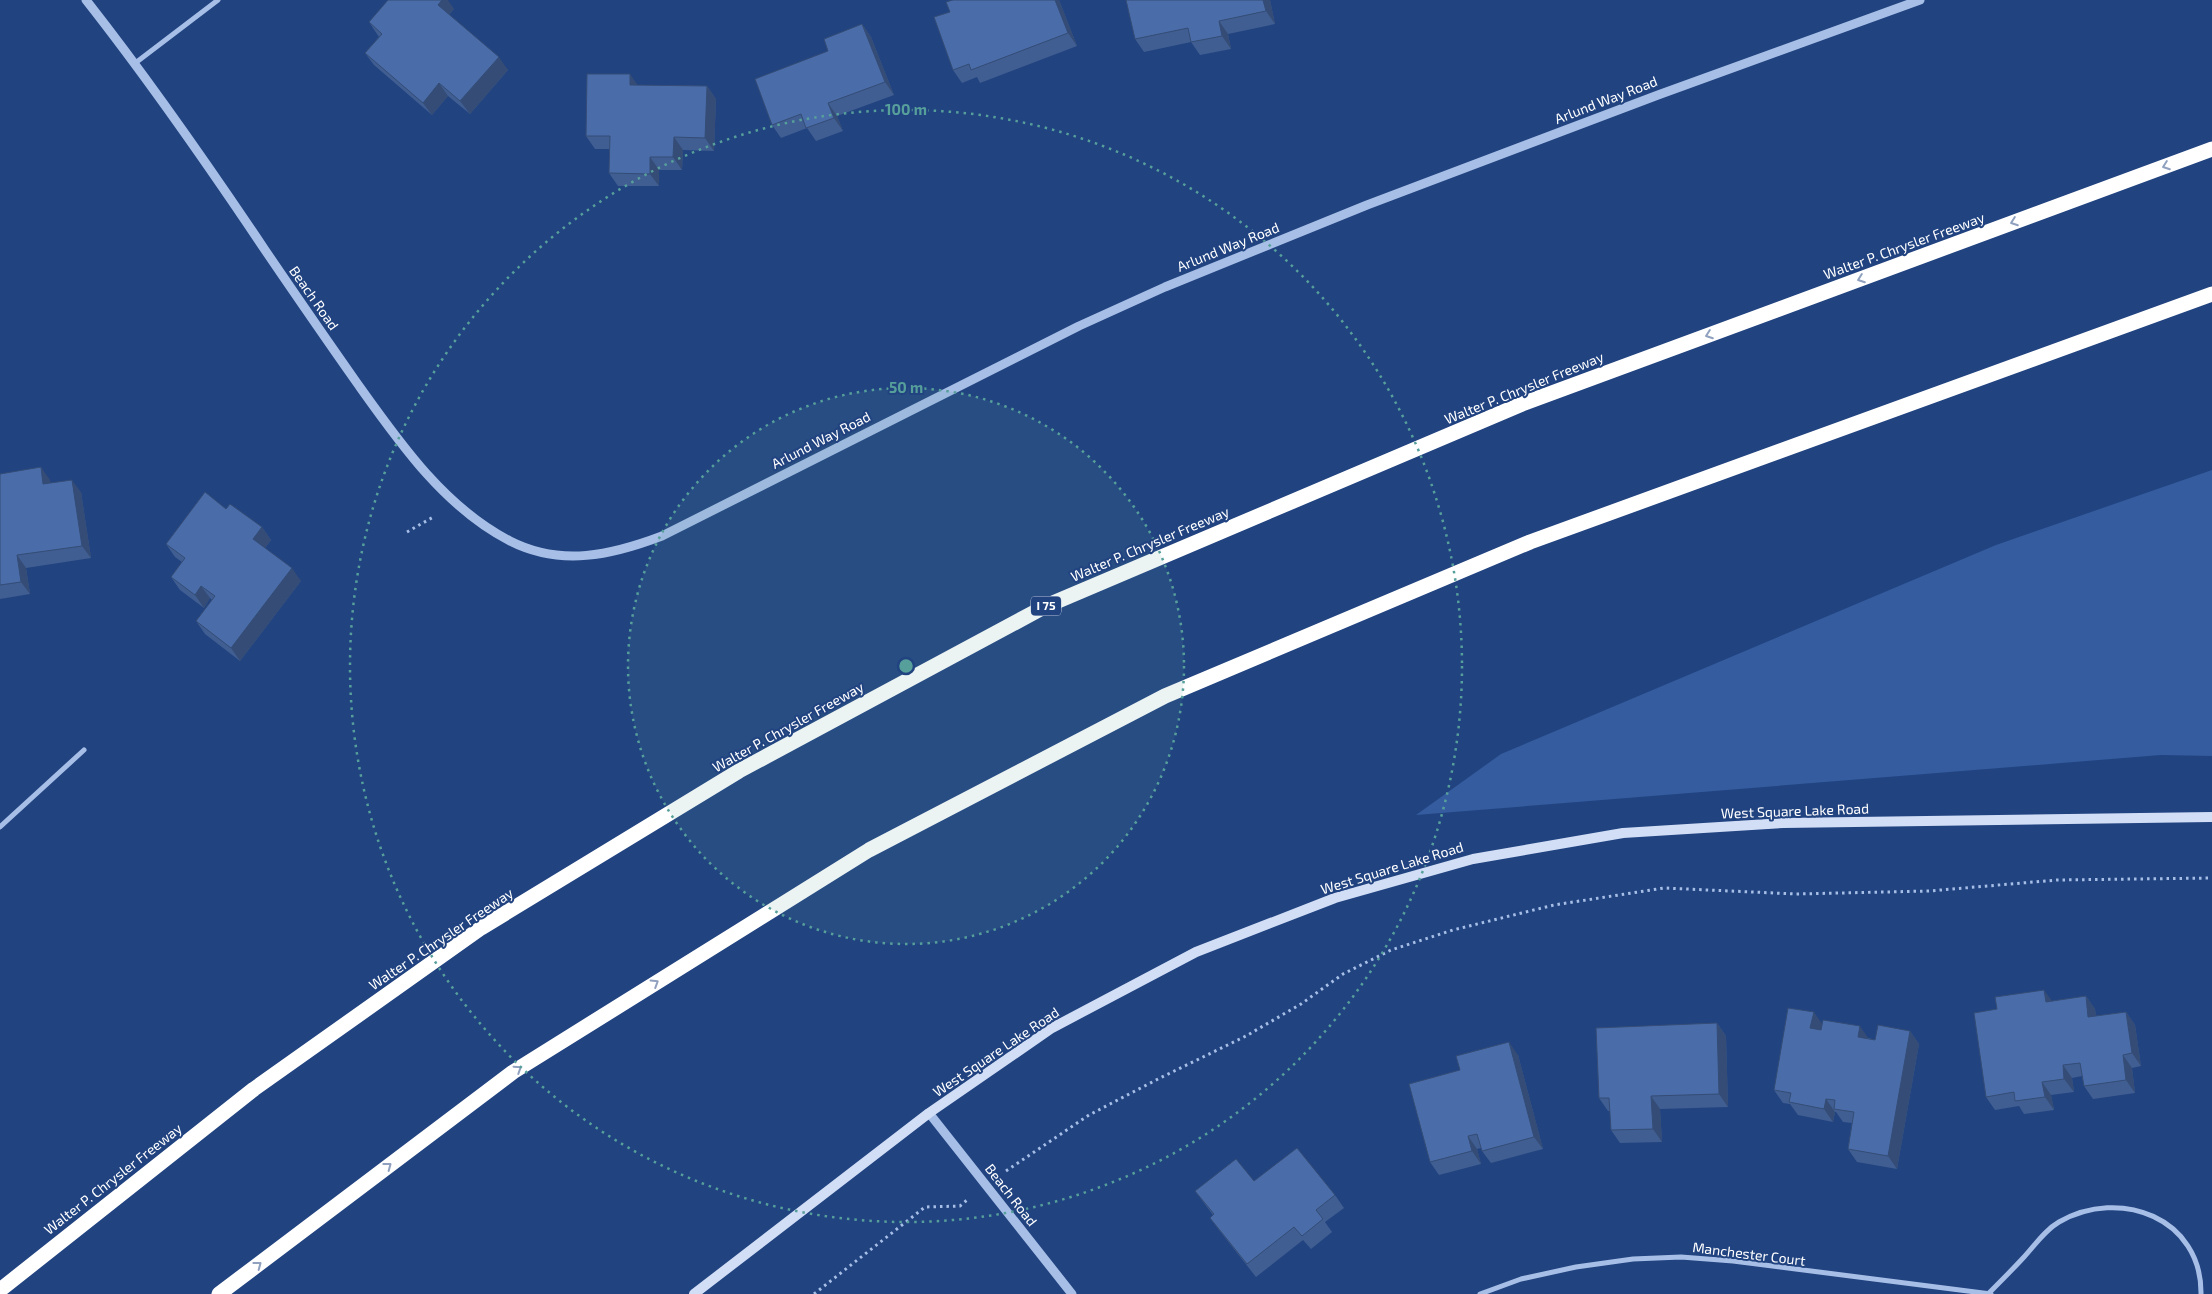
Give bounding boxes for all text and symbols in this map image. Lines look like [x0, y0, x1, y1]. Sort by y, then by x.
street label: Arlund Way Road [1552, 72, 1660, 127]
text: 100 m [885, 100, 927, 118]
one-way arrow [2162, 160, 2171, 170]
street label: Walter P. Chrysler Freeway [1821, 208, 1987, 283]
one-way arrow [2010, 216, 2019, 226]
street label: Arlund Way Road [1174, 218, 1281, 275]
street label: Beach Road [286, 262, 343, 333]
one-way arrow [1858, 273, 1866, 283]
one-way arrow [1705, 329, 1714, 339]
street label: Walter P. Chrysler Freeway [1442, 348, 1607, 427]
text: 50 m [889, 378, 923, 396]
street label: Arlund Way Road [768, 407, 873, 472]
street label: Walter P. Chrysler Freeway [1068, 502, 1232, 585]
road number: I 75 [1031, 596, 1061, 616]
centre of rings [897, 657, 915, 675]
street label: Walter P. Chrysler Freeway [709, 678, 867, 775]
street label: West Square Lake Road [1721, 799, 1869, 822]
street label: West Square Lake Road [1318, 838, 1465, 897]
street label: Walter P. Chrysler Freeway [365, 884, 517, 993]
one-way arrow [650, 979, 659, 989]
street label: West Square Lake Road [929, 1003, 1062, 1100]
one-way arrow [512, 1065, 521, 1075]
street label: Walter P. Chrysler Freeway [40, 1119, 186, 1238]
street label: Beach Road [982, 1160, 1041, 1229]
one-way arrow [382, 1164, 391, 1172]
street label: Manchester Court [1692, 1238, 1807, 1269]
one-way arrow [252, 1262, 261, 1270]

